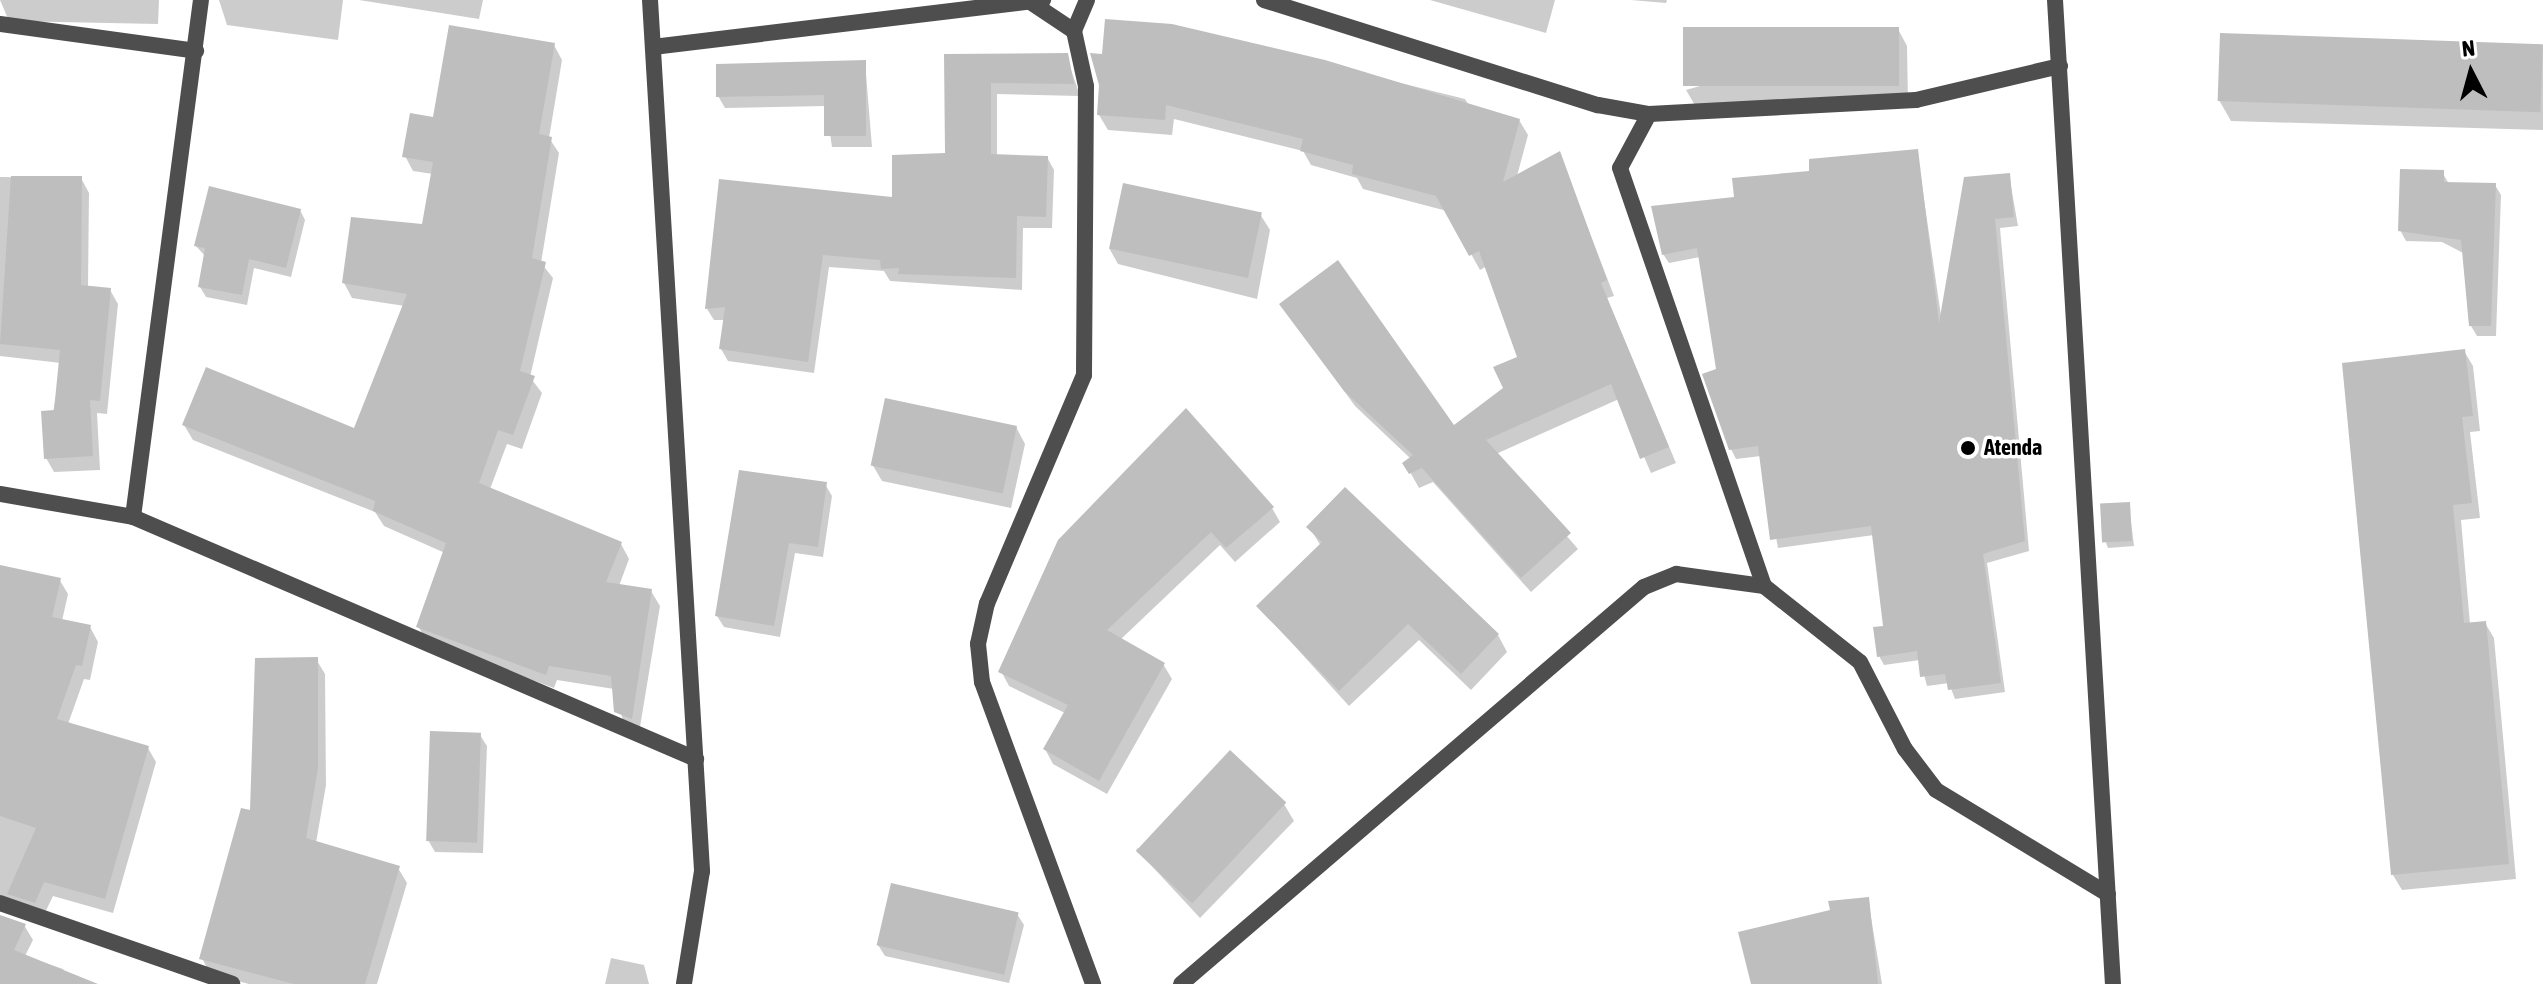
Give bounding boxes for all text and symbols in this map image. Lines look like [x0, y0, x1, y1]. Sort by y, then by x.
north arrow [2431, 32, 2511, 112]
text: N [2461, 35, 2476, 62]
place label: Atenda [1984, 435, 2042, 461]
marker: Atenda [1959, 439, 1977, 457]

